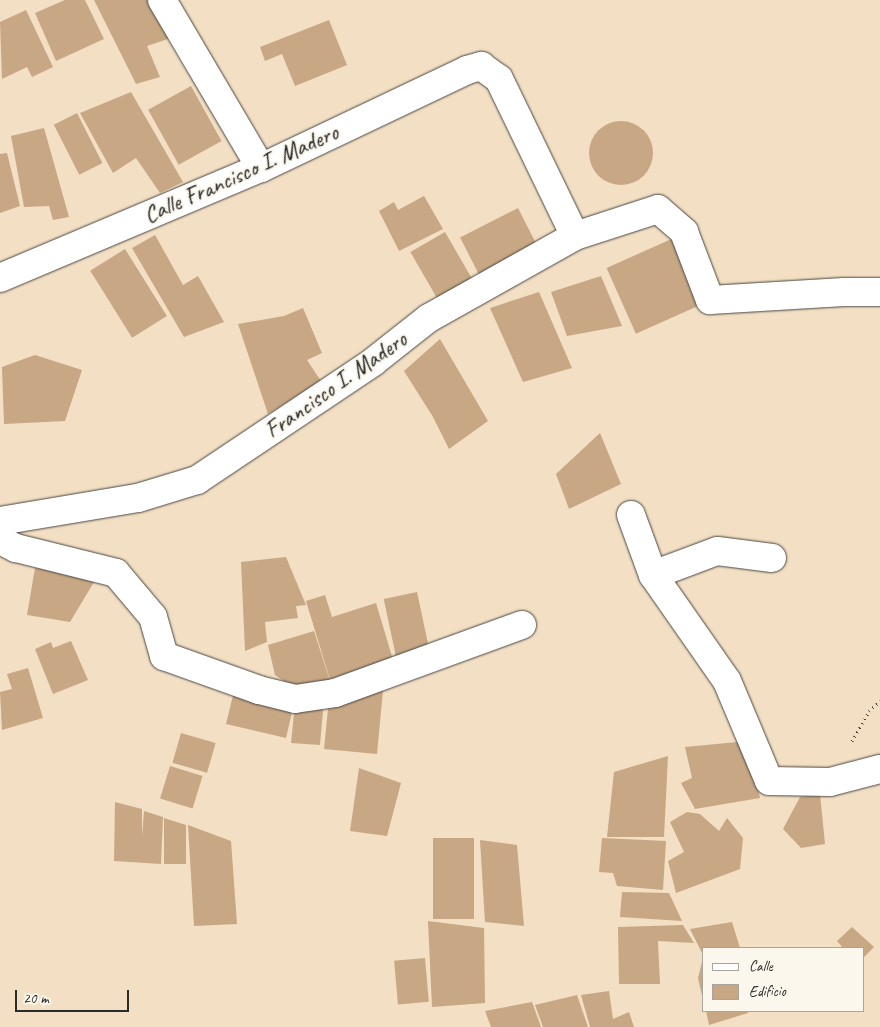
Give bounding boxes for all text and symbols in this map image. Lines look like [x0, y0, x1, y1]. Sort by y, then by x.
street label: Calle Francisco I. Madero [139, 118, 343, 230]
street label: Francisco I. Madero [259, 325, 413, 445]
legend [702, 947, 865, 1012]
text: Calle [749, 957, 773, 976]
scale bar [18, 980, 131, 1012]
text: Edificio [749, 982, 786, 1001]
text: 20 m [23, 989, 49, 1008]

